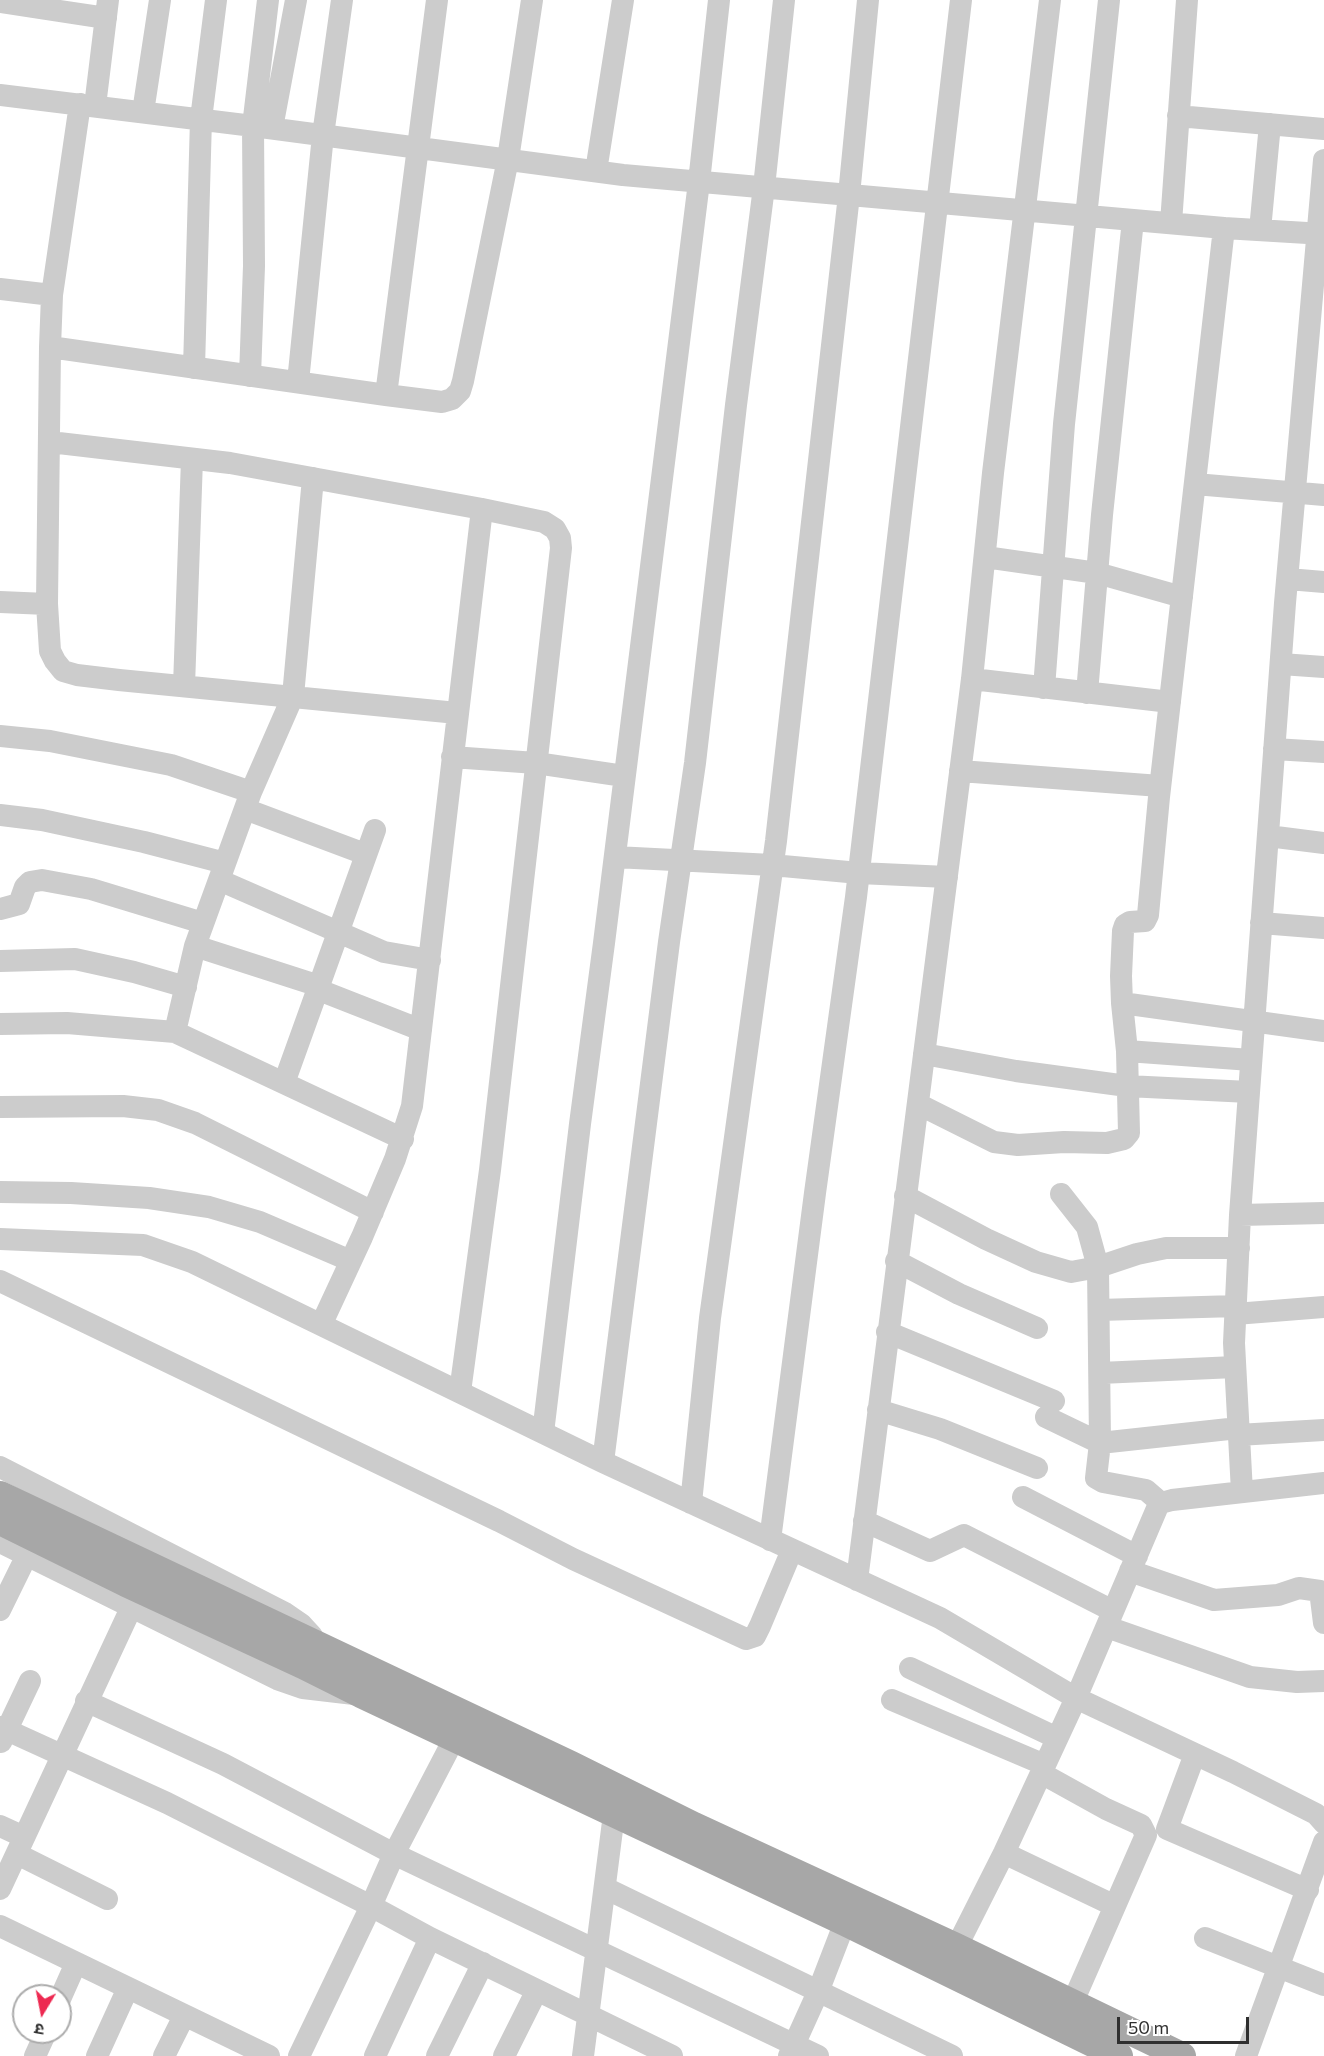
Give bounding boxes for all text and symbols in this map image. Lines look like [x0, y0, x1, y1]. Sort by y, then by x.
north arrow [12, 1984, 72, 2044]
scale bar [1120, 2005, 1252, 2043]
text: 50 m [1128, 2016, 1169, 2038]
text: उ [33, 2020, 45, 2040]

